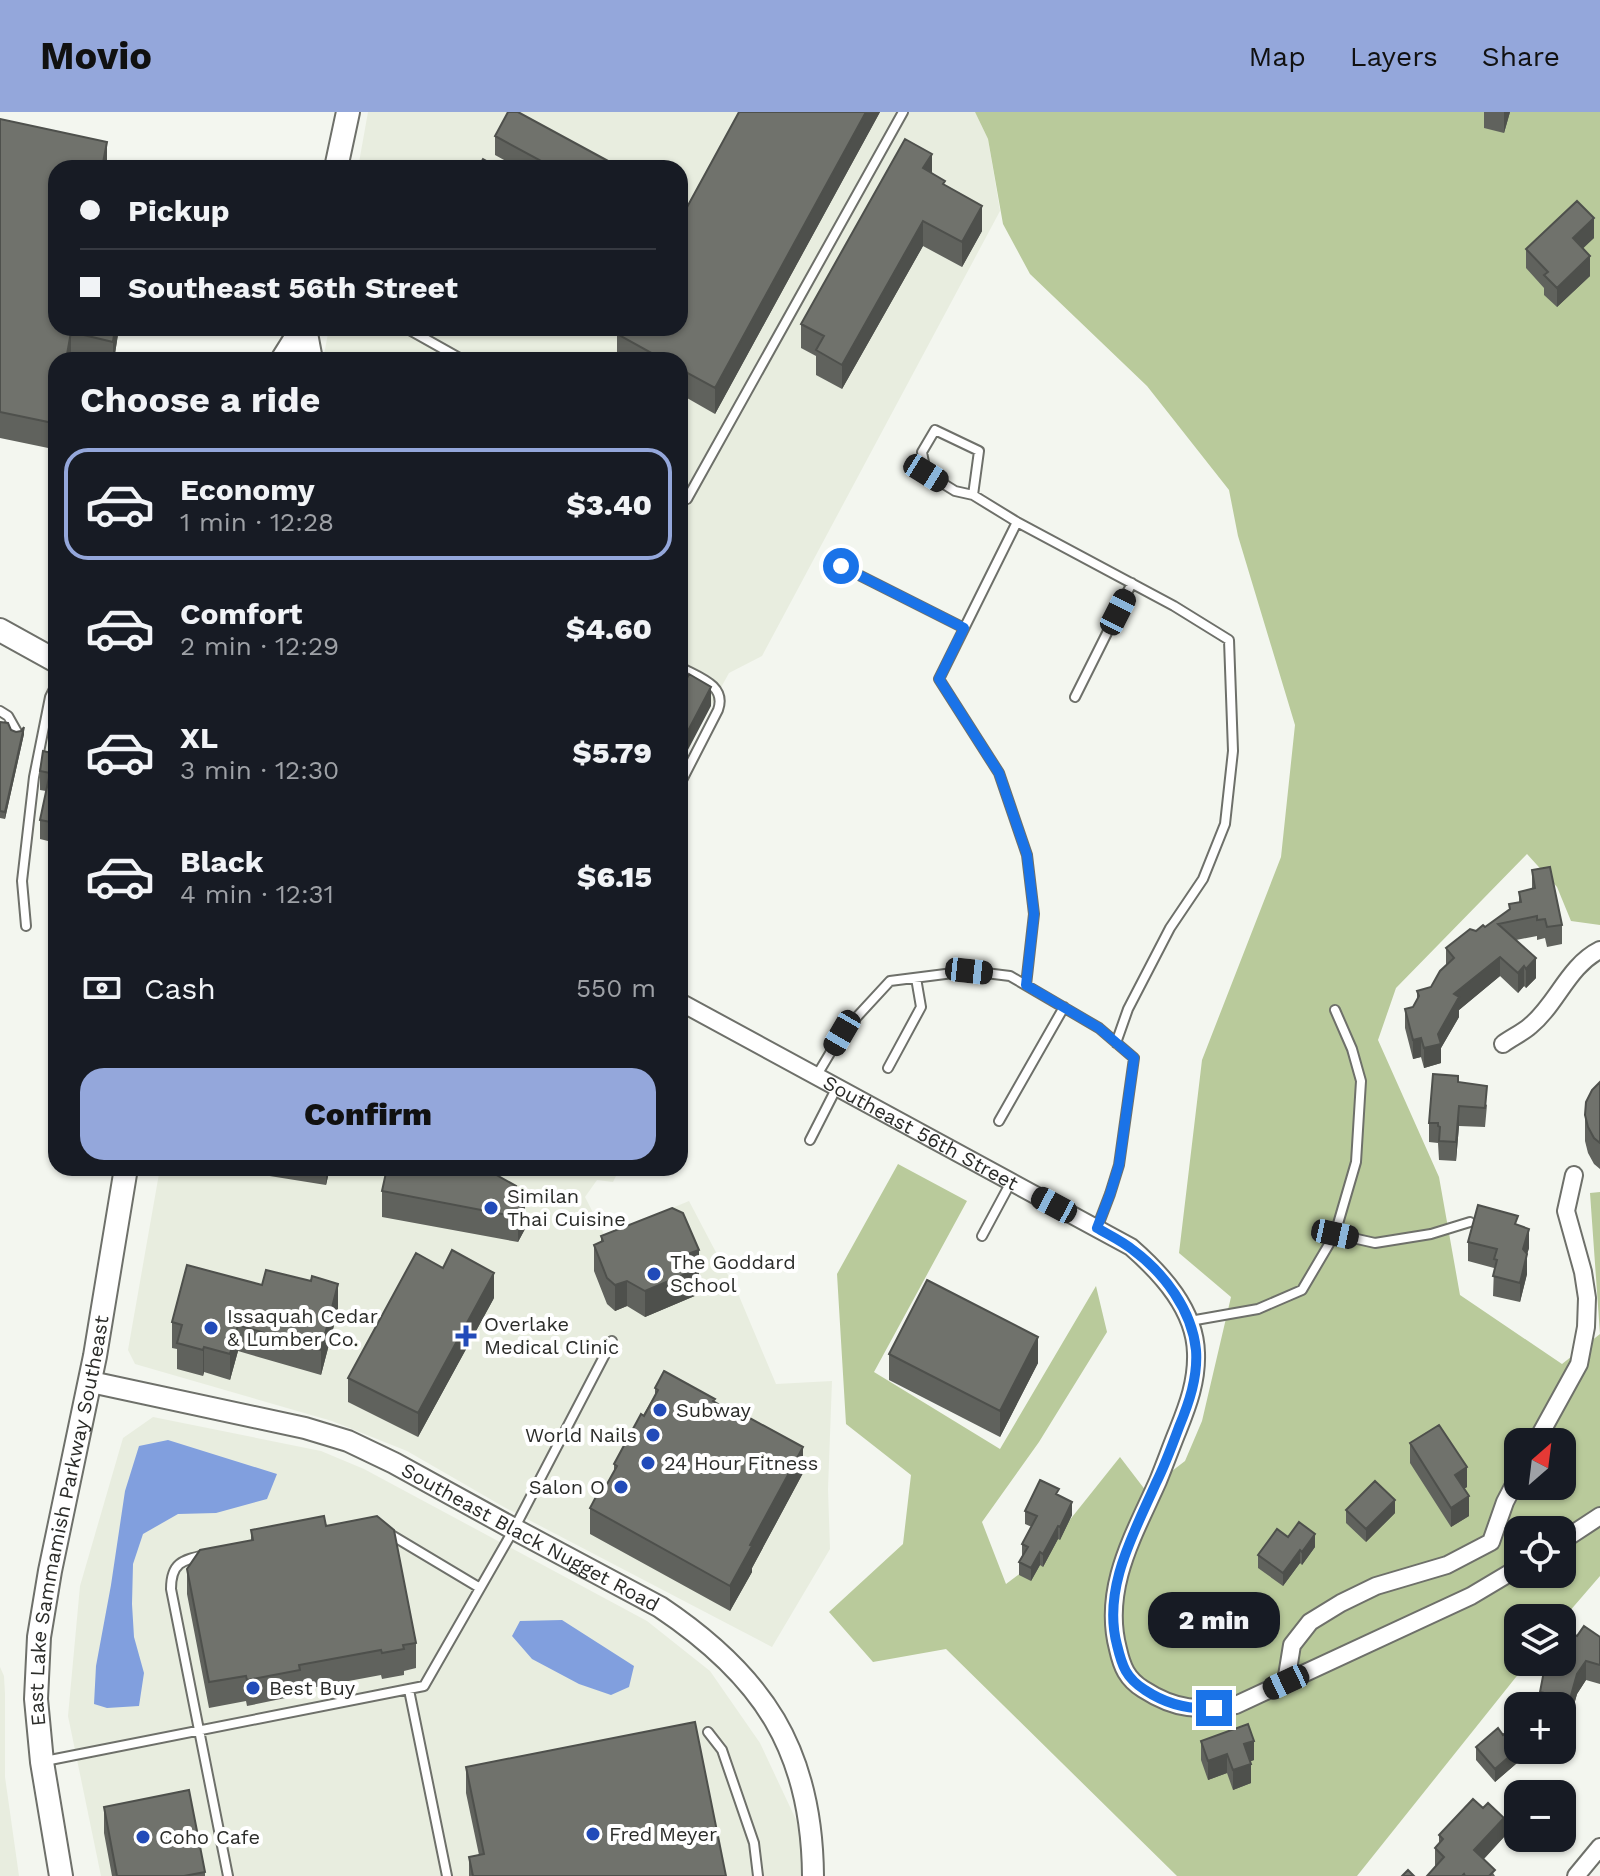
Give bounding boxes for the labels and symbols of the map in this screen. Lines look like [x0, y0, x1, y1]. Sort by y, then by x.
car [899, 450, 953, 496]
route start [823, 548, 859, 584]
car [1096, 585, 1140, 639]
car [944, 957, 994, 985]
car [820, 1006, 864, 1060]
street label: Southeast 56th Street [819, 1070, 1023, 1196]
car [1027, 1183, 1081, 1227]
place label: Similan Thai Cuisine [507, 1184, 626, 1231]
marker: Similan Thai Cuisine [482, 1199, 500, 1217]
car [1309, 1217, 1361, 1251]
place label: The Goddard School [670, 1250, 796, 1297]
marker: The Goddard School [645, 1265, 663, 1283]
place label: Issaquah Cedar & Lumber Co. [227, 1304, 378, 1351]
place label: Overlake Medical Clinic [484, 1312, 619, 1359]
street label: East Lake Sammamish Parkway Southeast [24, 1313, 114, 1727]
marker: Issaquah Cedar & Lumber Co. [202, 1319, 220, 1337]
marker: Overlake Medical Clinic [455, 1325, 477, 1347]
place label: Subway [676, 1398, 752, 1422]
marker: Subway [651, 1401, 669, 1419]
place label: World Nails [525, 1423, 637, 1447]
marker: World Nails [644, 1426, 662, 1444]
north arrow [1504, 1428, 1576, 1500]
place label: 24 Hour Fitness [664, 1451, 818, 1475]
marker: 24 Hour Fitness [639, 1454, 657, 1472]
street label: Southeast Black Nugget Road [397, 1458, 663, 1616]
place label: Salon O [529, 1475, 605, 1499]
marker: Salon O [612, 1478, 630, 1496]
callout: 2 min [1148, 1592, 1280, 1648]
car [1259, 1661, 1313, 1703]
place label: Best Buy [269, 1676, 356, 1700]
marker: Best Buy [244, 1679, 262, 1697]
route end [1196, 1690, 1232, 1726]
place label: Fred Meyer [609, 1822, 717, 1846]
place label: Coho Cafe [159, 1825, 260, 1849]
marker: Fred Meyer [584, 1825, 602, 1843]
marker: Coho Cafe [134, 1828, 152, 1846]

